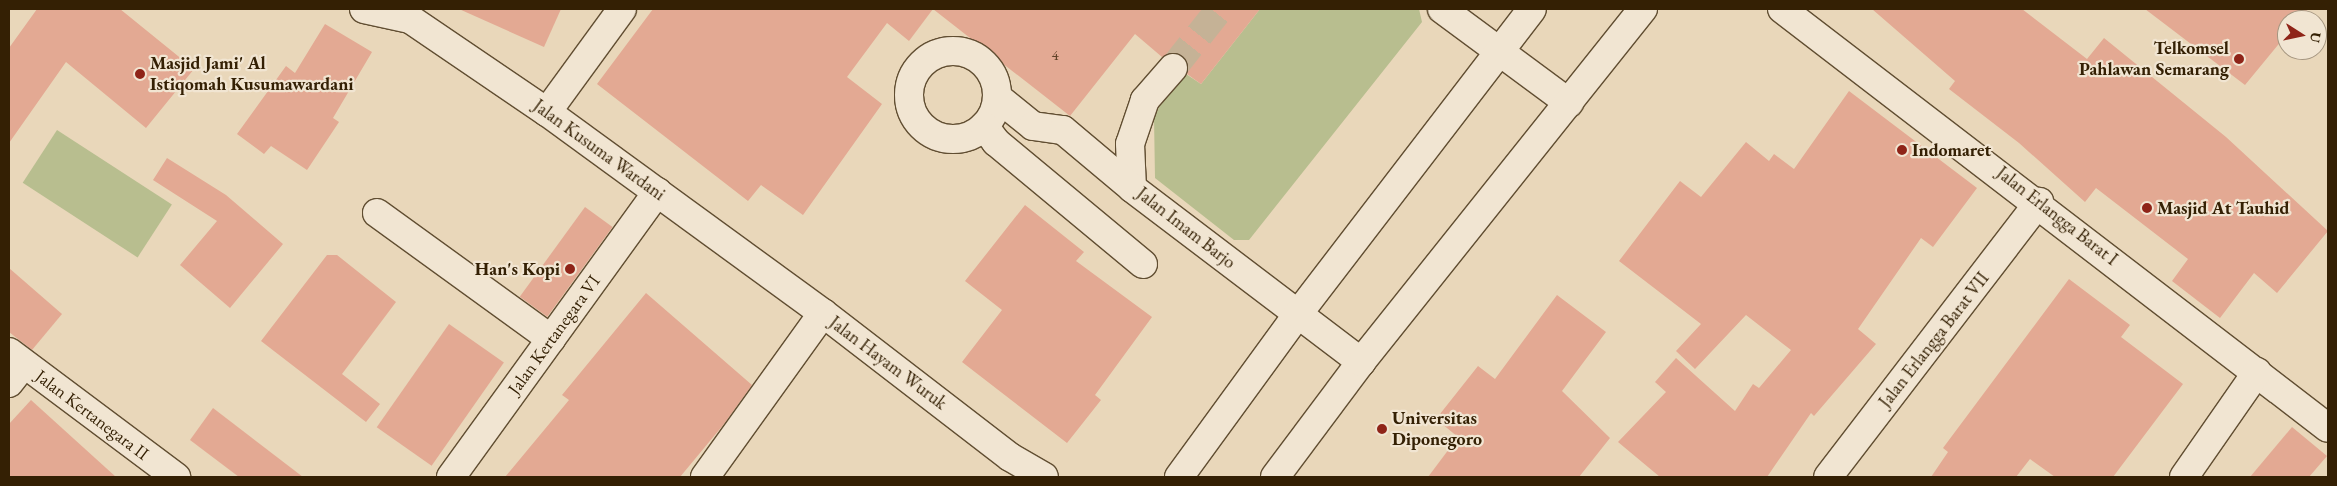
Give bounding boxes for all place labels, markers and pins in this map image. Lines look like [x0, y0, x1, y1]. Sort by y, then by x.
place label: Telkomsel Pahlawan Semarang [2079, 38, 2229, 80]
place label: Masjid Jami' Al Istiqomah Kusumawardani [150, 53, 354, 96]
marker: Telkomsel Pahlawan Semarang [2233, 53, 2245, 65]
marker: Masjid Jami' Al Istiqomah Kusumawardani [134, 68, 146, 80]
place label: Indomaret [1912, 139, 1991, 161]
marker: Indomaret [1896, 144, 1908, 156]
place label: Masjid At Tauhid [2157, 197, 2290, 219]
marker: Masjid At Tauhid [2141, 202, 2153, 214]
place label: Han's Kopi [475, 258, 560, 280]
marker: Han's Kopi [564, 263, 576, 275]
place label: Universitas Diponegoro [1392, 408, 1482, 450]
marker: Universitas Diponegoro [1376, 423, 1388, 435]

